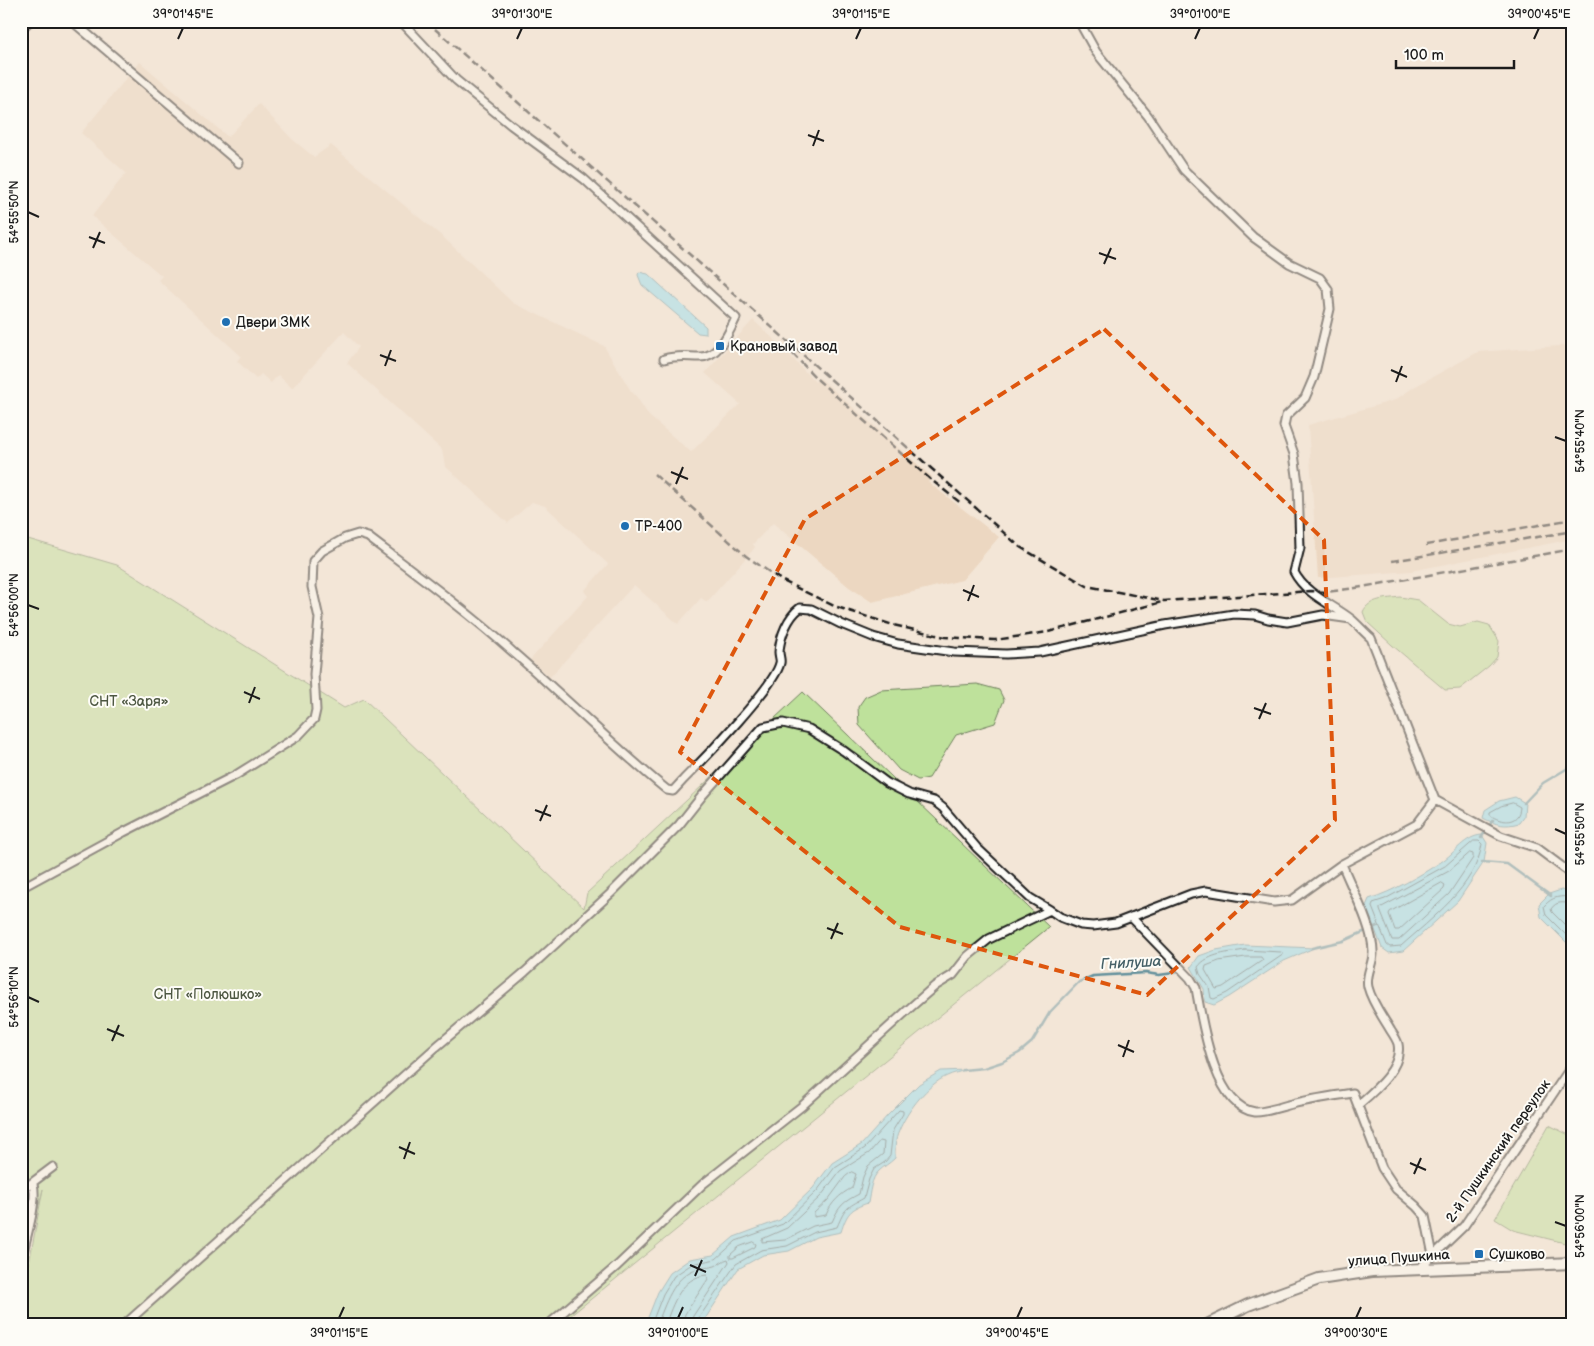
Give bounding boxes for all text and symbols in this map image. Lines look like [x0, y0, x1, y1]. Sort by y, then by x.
text: 39°01'45"E [153, 7, 213, 22]
text: 39°01'30"E [491, 7, 553, 22]
text: 39°01'15"E [832, 7, 890, 22]
text: 39°01'00"E [1170, 7, 1230, 22]
text: 39°00'45"E [1507, 7, 1571, 22]
scale bar [1396, 38, 1514, 70]
text: 100 m [1404, 46, 1444, 65]
text: 54°55'50"N [7, 180, 22, 244]
place label: Двери ЗМК [236, 314, 310, 331]
marker: Двери ЗМК [220, 316, 232, 328]
place label: Крановый завод [730, 338, 838, 355]
marker: Крановый завод [714, 340, 726, 352]
text: 54°55'40"N [1573, 409, 1588, 473]
place label: ТР-400 [635, 518, 682, 535]
marker: ТР-400 [619, 520, 631, 532]
text: 54°56'00"N [7, 573, 22, 637]
park label: СНТ «Заря» [89, 693, 169, 710]
text: 54°55'50"N [1573, 802, 1588, 866]
water label: Гнилуша [1100, 952, 1162, 974]
text: 54°56'10"N [7, 966, 22, 1028]
park label: СНТ «Полюшко» [154, 986, 262, 1003]
street label: 2-й Пушкинский переулок [1442, 1076, 1554, 1226]
text: 54°56'00"N [1573, 1194, 1588, 1258]
street label: улица Пушкина [1348, 1246, 1451, 1270]
place label: Сушково [1489, 1246, 1545, 1263]
marker: Сушково [1473, 1248, 1485, 1260]
text: 39°01'15"E [310, 1326, 368, 1341]
text: 39°01'00"E [648, 1326, 708, 1341]
text: 39°00'45"E [985, 1326, 1049, 1341]
text: 39°00'30"E [1324, 1326, 1388, 1341]

